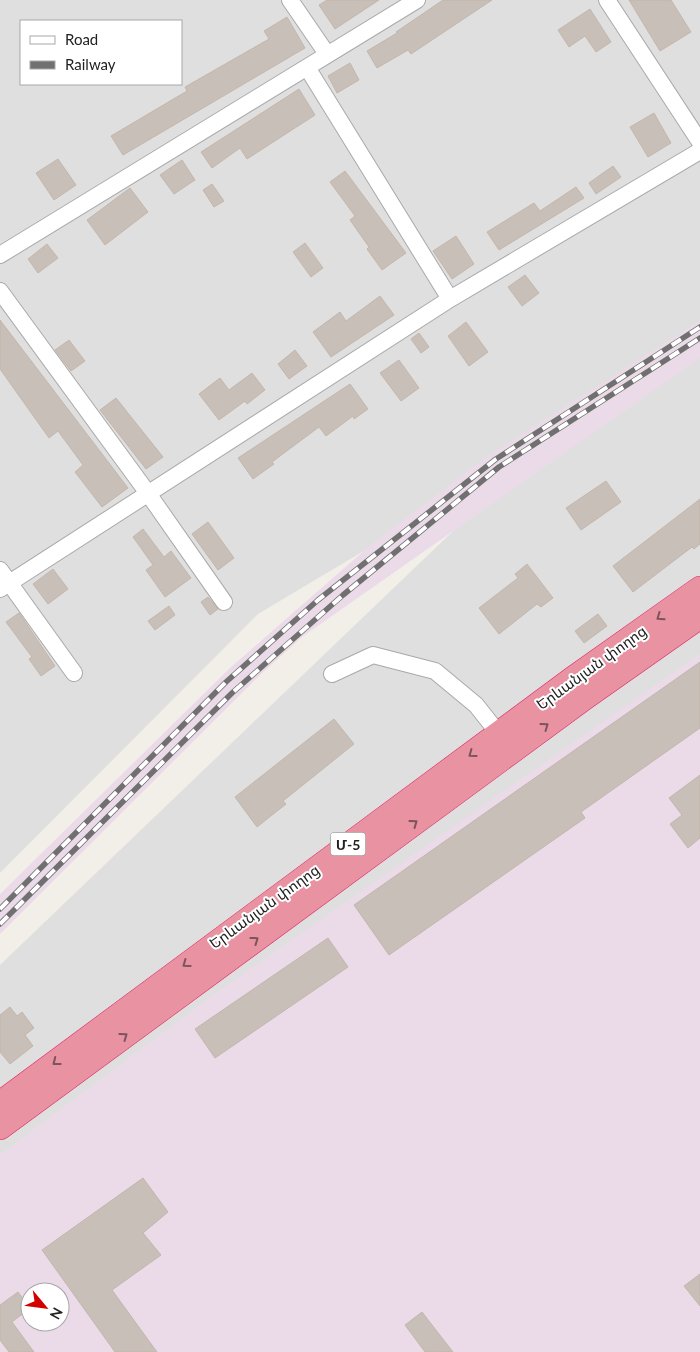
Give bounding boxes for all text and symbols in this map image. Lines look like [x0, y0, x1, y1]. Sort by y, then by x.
legend [20, 20, 182, 85]
text: Road [65, 30, 98, 48]
text: Railway [65, 55, 116, 73]
one-way arrow [656, 611, 666, 620]
street label: Երևանյան փողոց [532, 621, 650, 714]
one-way arrow [539, 724, 548, 732]
one-way arrow [468, 748, 478, 757]
one-way arrow [408, 820, 417, 828]
road number: Մ-5 [330, 832, 366, 856]
street label: Երևանյան փողոց [205, 860, 323, 953]
one-way arrow [249, 936, 258, 946]
one-way arrow [182, 958, 192, 967]
one-way arrow [118, 1033, 128, 1042]
one-way arrow [52, 1056, 62, 1065]
north arrow [20, 1282, 70, 1332]
text: N [47, 1305, 67, 1322]

